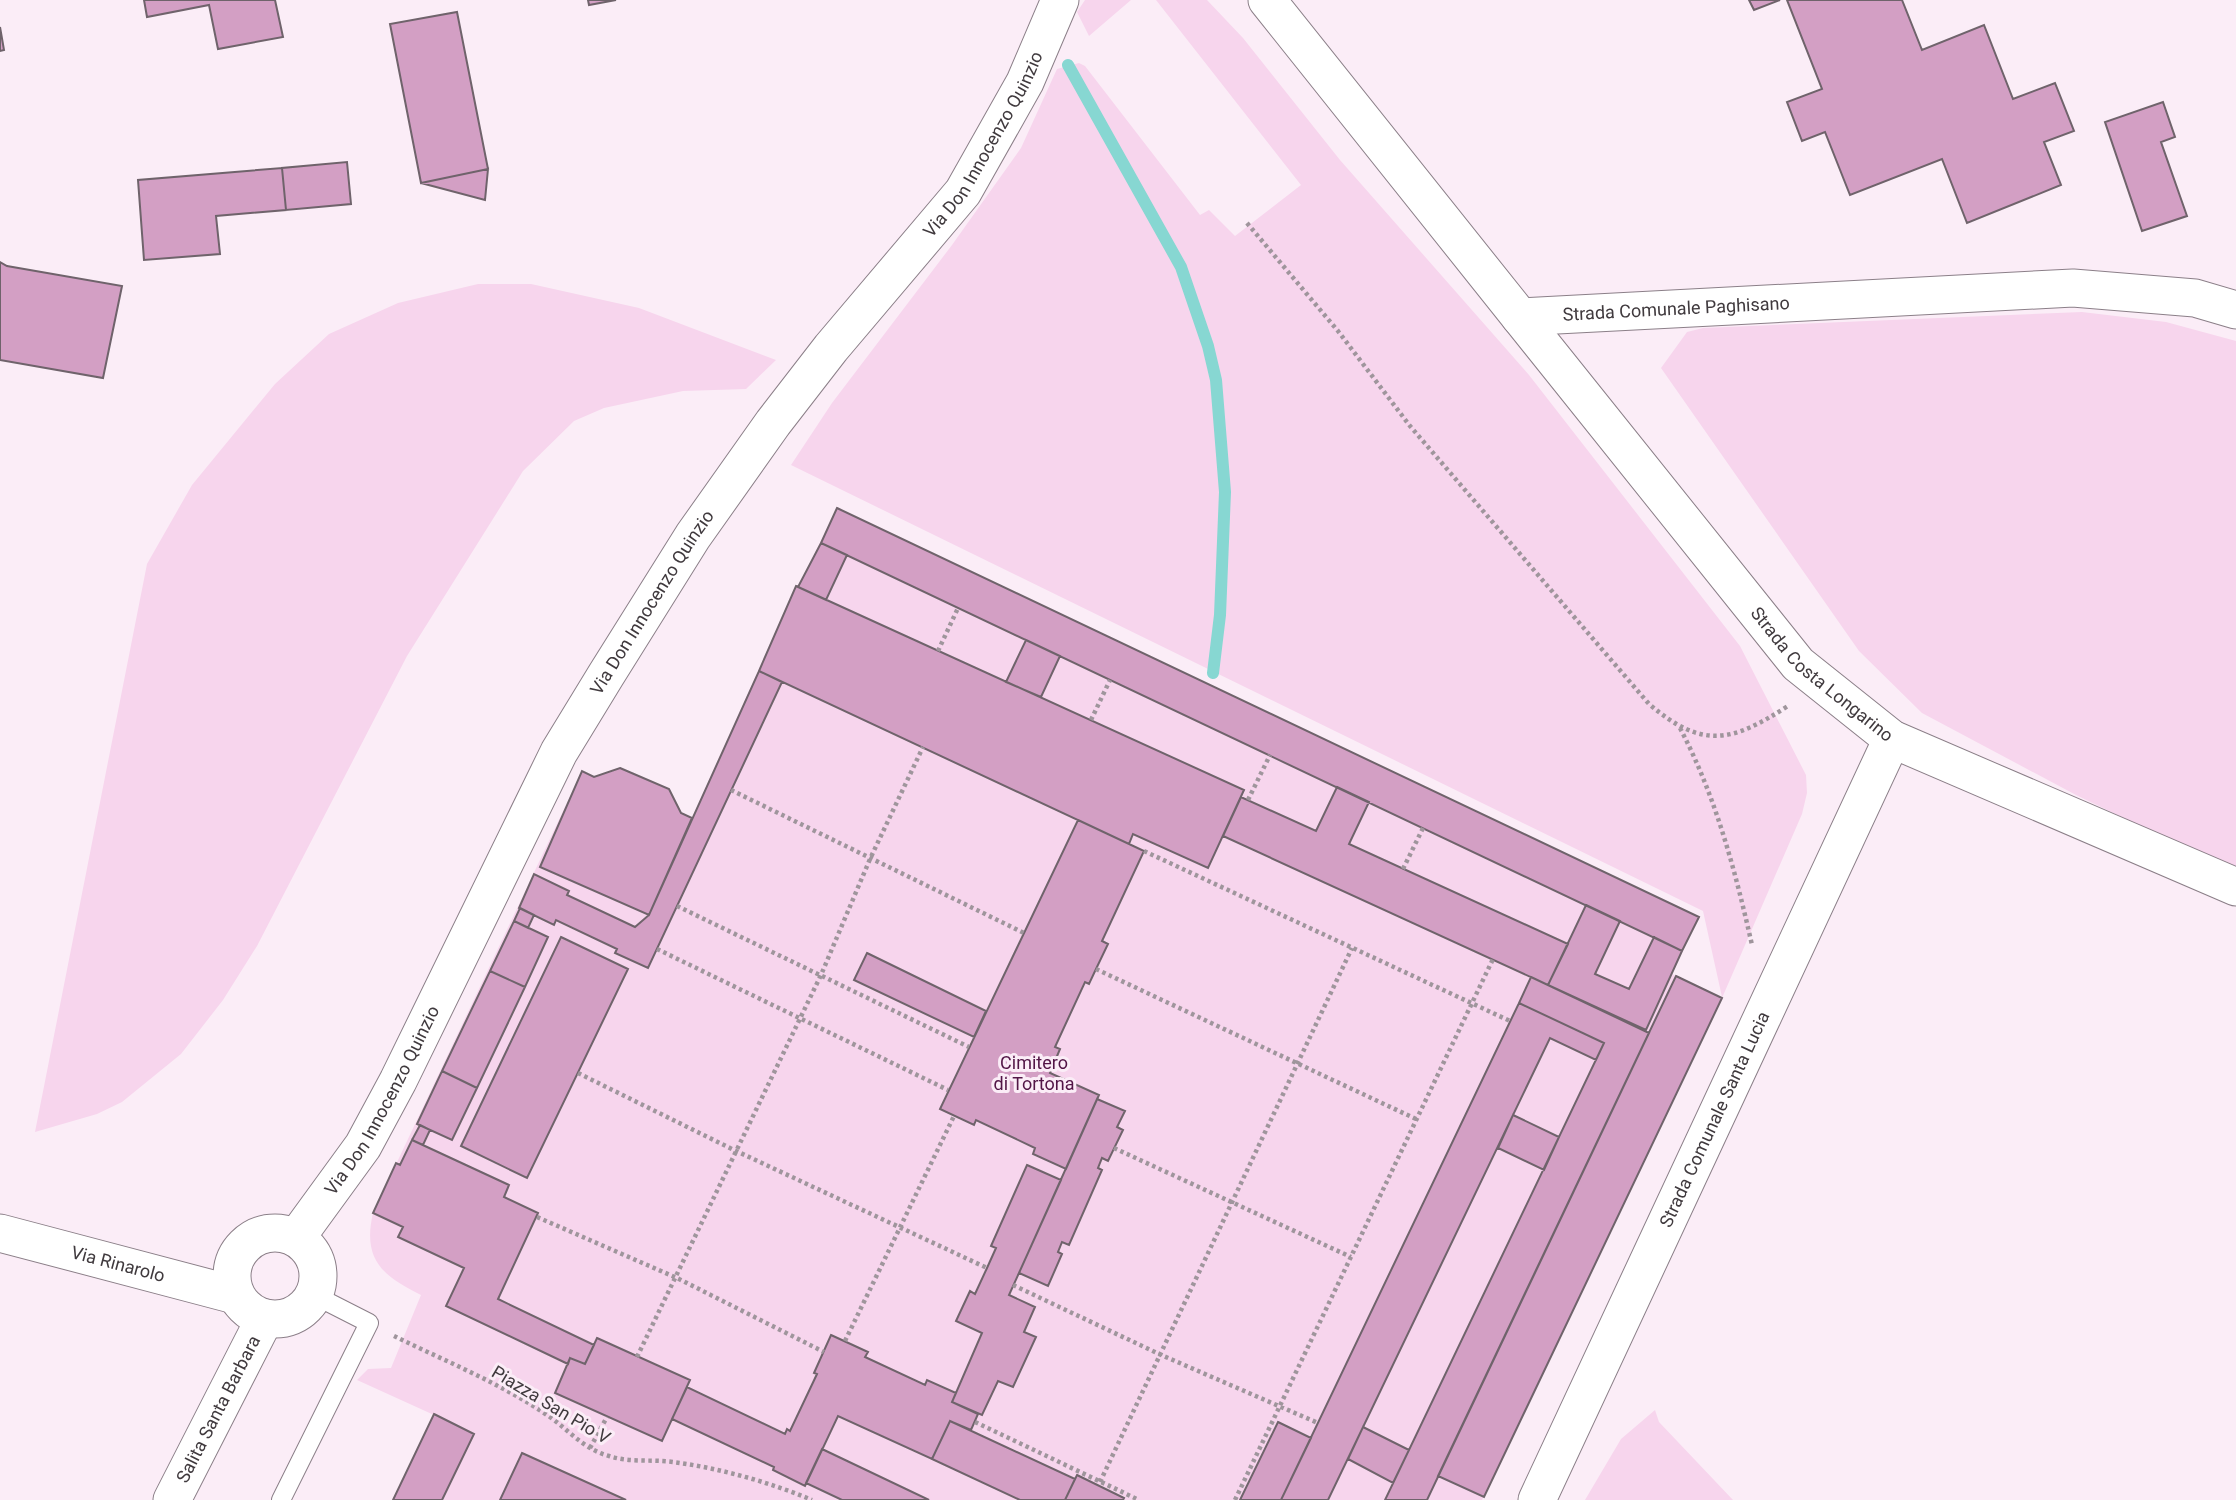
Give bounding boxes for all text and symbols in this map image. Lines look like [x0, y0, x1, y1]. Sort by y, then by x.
street label: Via Don Innocenzo Quinzio [918, 48, 1047, 241]
street label: Strada Comunale Paghisano [1562, 292, 1790, 325]
street label: Via Don Innocenzo Quinzio [585, 506, 718, 698]
street label: Strada Costa Longarino [1746, 603, 1898, 746]
street label: Via Don Innocenzo Quinzio [320, 1002, 443, 1199]
street label: Strada Comunale Santa Lucia [1655, 1008, 1773, 1230]
park label: Cimitero di Tortona [993, 1052, 1075, 1094]
street label: Via Rinarolo [69, 1241, 167, 1286]
street label: Salita Santa Barbara [172, 1332, 264, 1486]
street label: Piazza San Pio V [488, 1361, 615, 1448]

